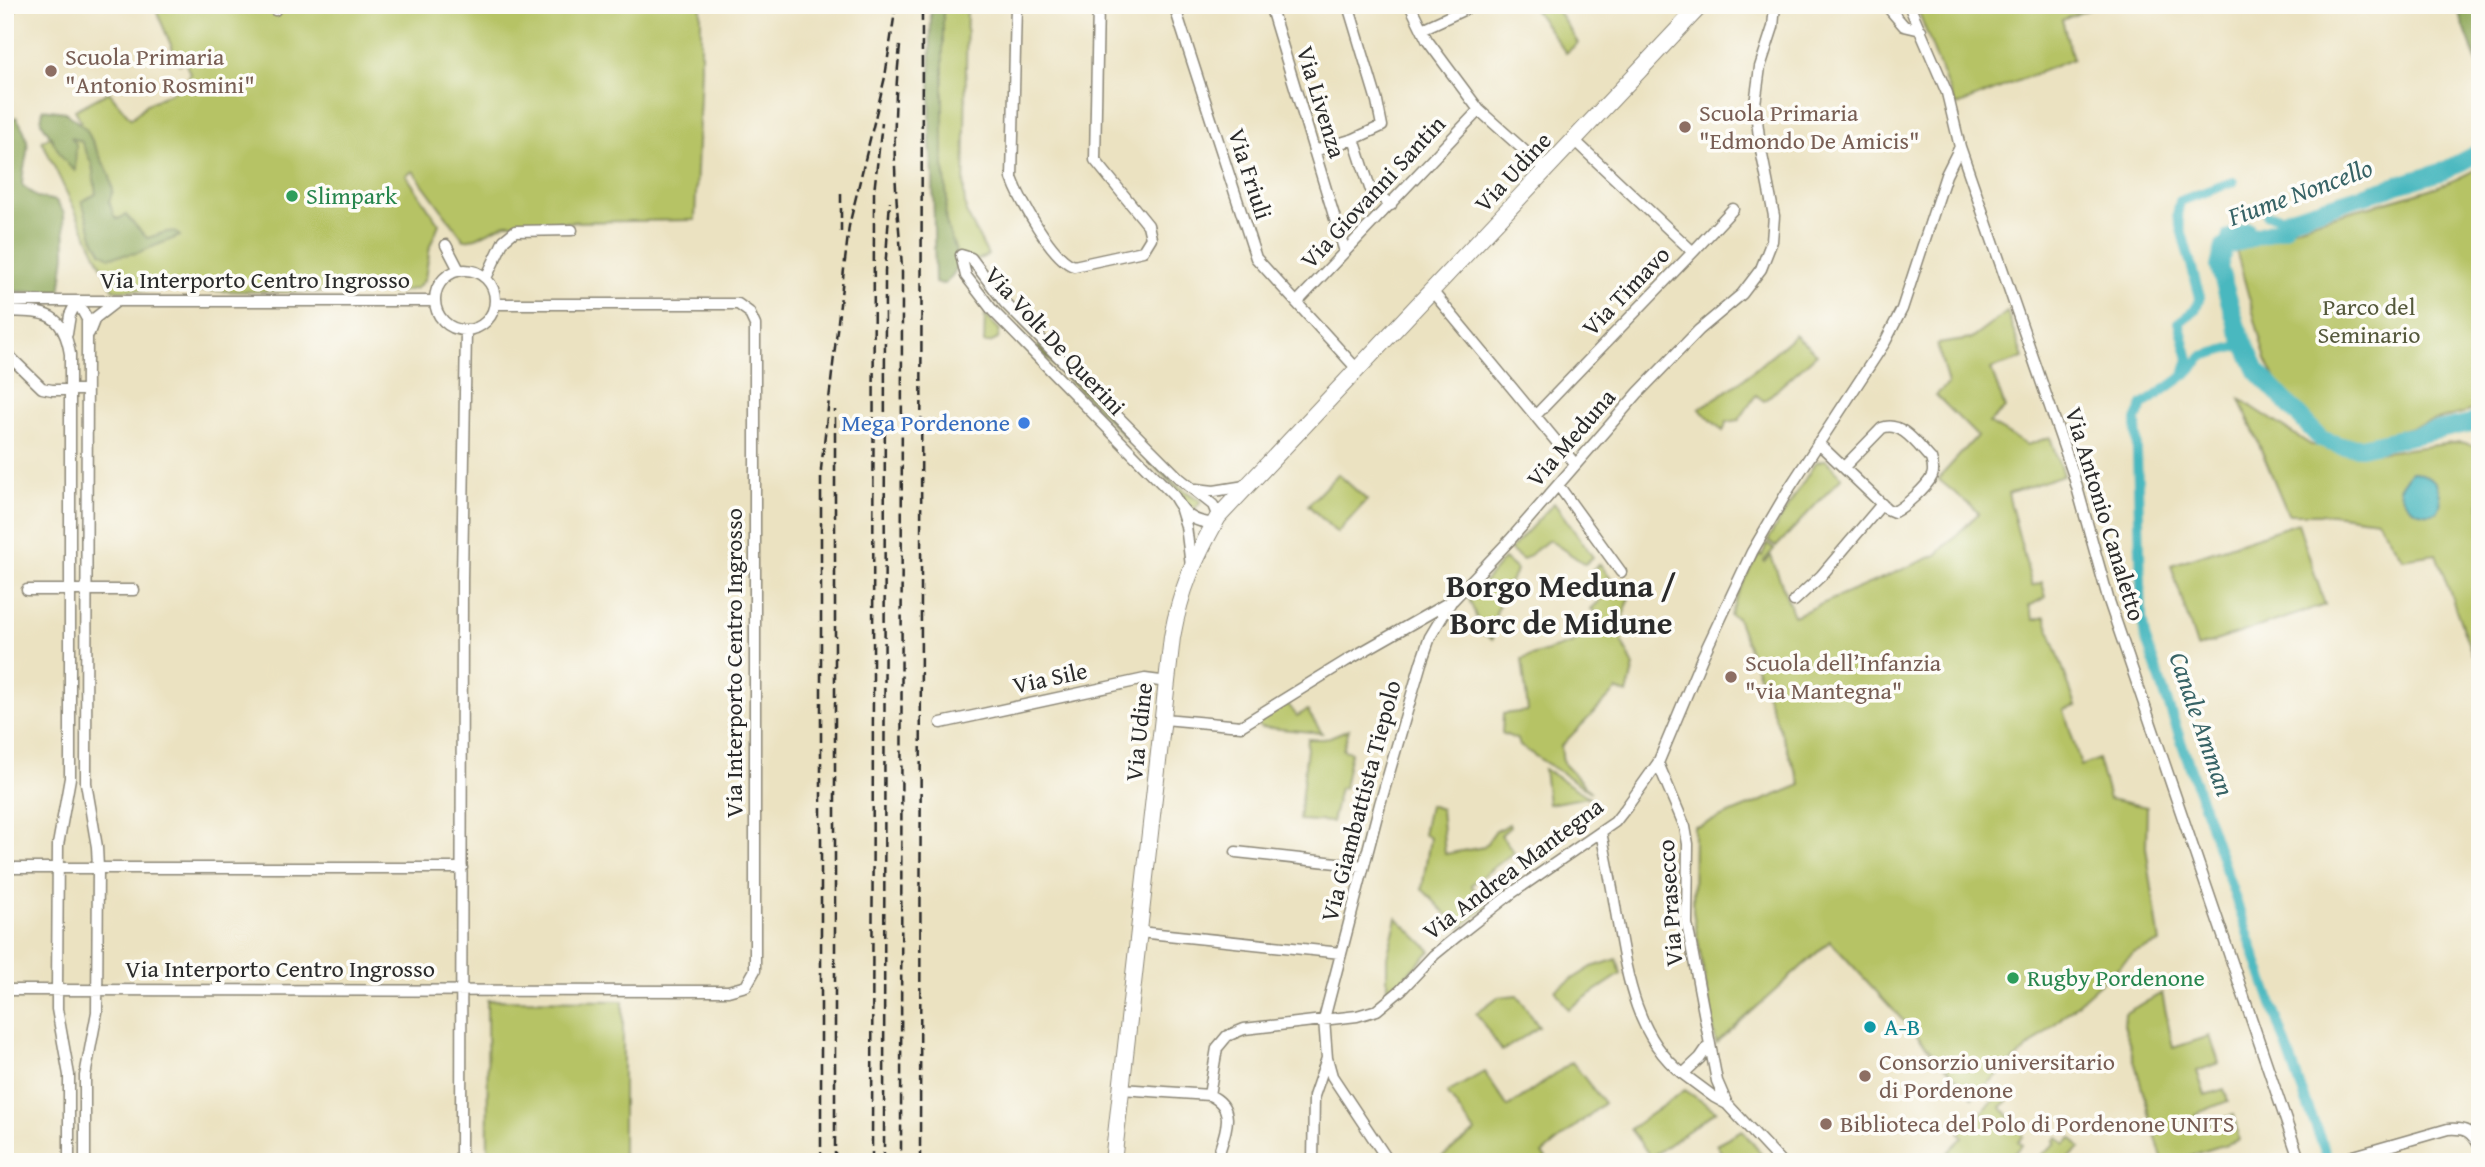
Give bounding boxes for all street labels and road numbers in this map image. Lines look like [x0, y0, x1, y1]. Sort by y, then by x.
street label: Via Livenza [1288, 42, 1355, 163]
street label: Via Giovanni Santin [1292, 107, 1454, 276]
street label: Via Udine [1466, 123, 1559, 220]
street label: Via Friuli [1219, 124, 1282, 224]
street label: Via Timavo [1574, 238, 1678, 344]
street label: Via Volt De Querini [977, 258, 1134, 423]
street label: Via Interporto Centro Ingrosso [100, 262, 410, 297]
street label: Via Meduna [1518, 380, 1624, 495]
street label: Via Antonio Canaletto [2056, 403, 2155, 625]
street label: Via Interporto Centro Ingrosso [716, 508, 751, 818]
street label: Via Sile [1009, 653, 1090, 702]
street label: Via Giambattista Tiepolo [1311, 676, 1410, 925]
street label: Via Udine [1116, 681, 1161, 783]
street label: Via Andrea Mantegna [1415, 789, 1611, 948]
street label: Via Prasecco [1648, 838, 1691, 968]
street label: Via Interporto Centro Ingrosso [125, 951, 435, 986]

